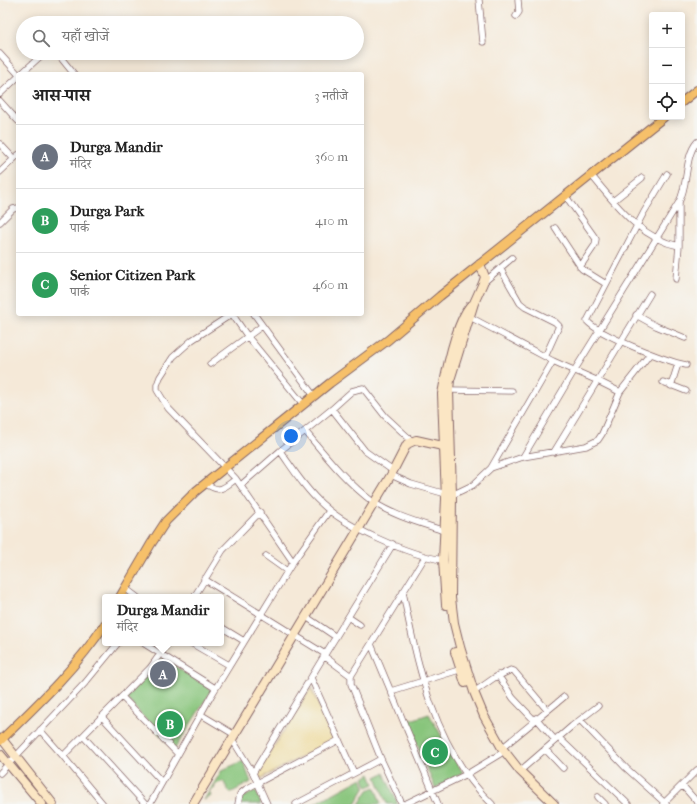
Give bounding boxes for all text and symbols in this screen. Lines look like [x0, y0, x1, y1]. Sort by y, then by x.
map controls [649, 12, 685, 120]
button: + [649, 12, 685, 48]
search box [16, 16, 364, 60]
icon: search [30, 27, 52, 49]
text: यहाँ खोजें [62, 27, 109, 45]
button: − [649, 48, 685, 84]
button: locate [649, 84, 685, 120]
text: आस-पास [32, 85, 91, 105]
text: 3 नतीजे [314, 88, 348, 103]
text: Durga Mandir [70, 138, 163, 156]
text: A [41, 149, 49, 164]
text: 360 m [315, 149, 348, 164]
text: मंदिर [70, 156, 91, 171]
text: Durga Park [70, 202, 144, 220]
text: B [41, 213, 49, 228]
text: 410 m [315, 213, 348, 228]
text: पार्क [70, 220, 89, 235]
text: Senior Citizen Park [70, 266, 195, 284]
text: C [41, 277, 49, 292]
text: 460 m [313, 277, 348, 292]
text: पार्क [70, 284, 89, 299]
your location [281, 426, 301, 446]
popup [102, 594, 224, 646]
text: Durga Mandir [117, 601, 209, 619]
text: मंदिर [117, 619, 138, 634]
pin: A [150, 659, 176, 689]
pin: B [157, 709, 183, 739]
pin: C [422, 737, 448, 767]

